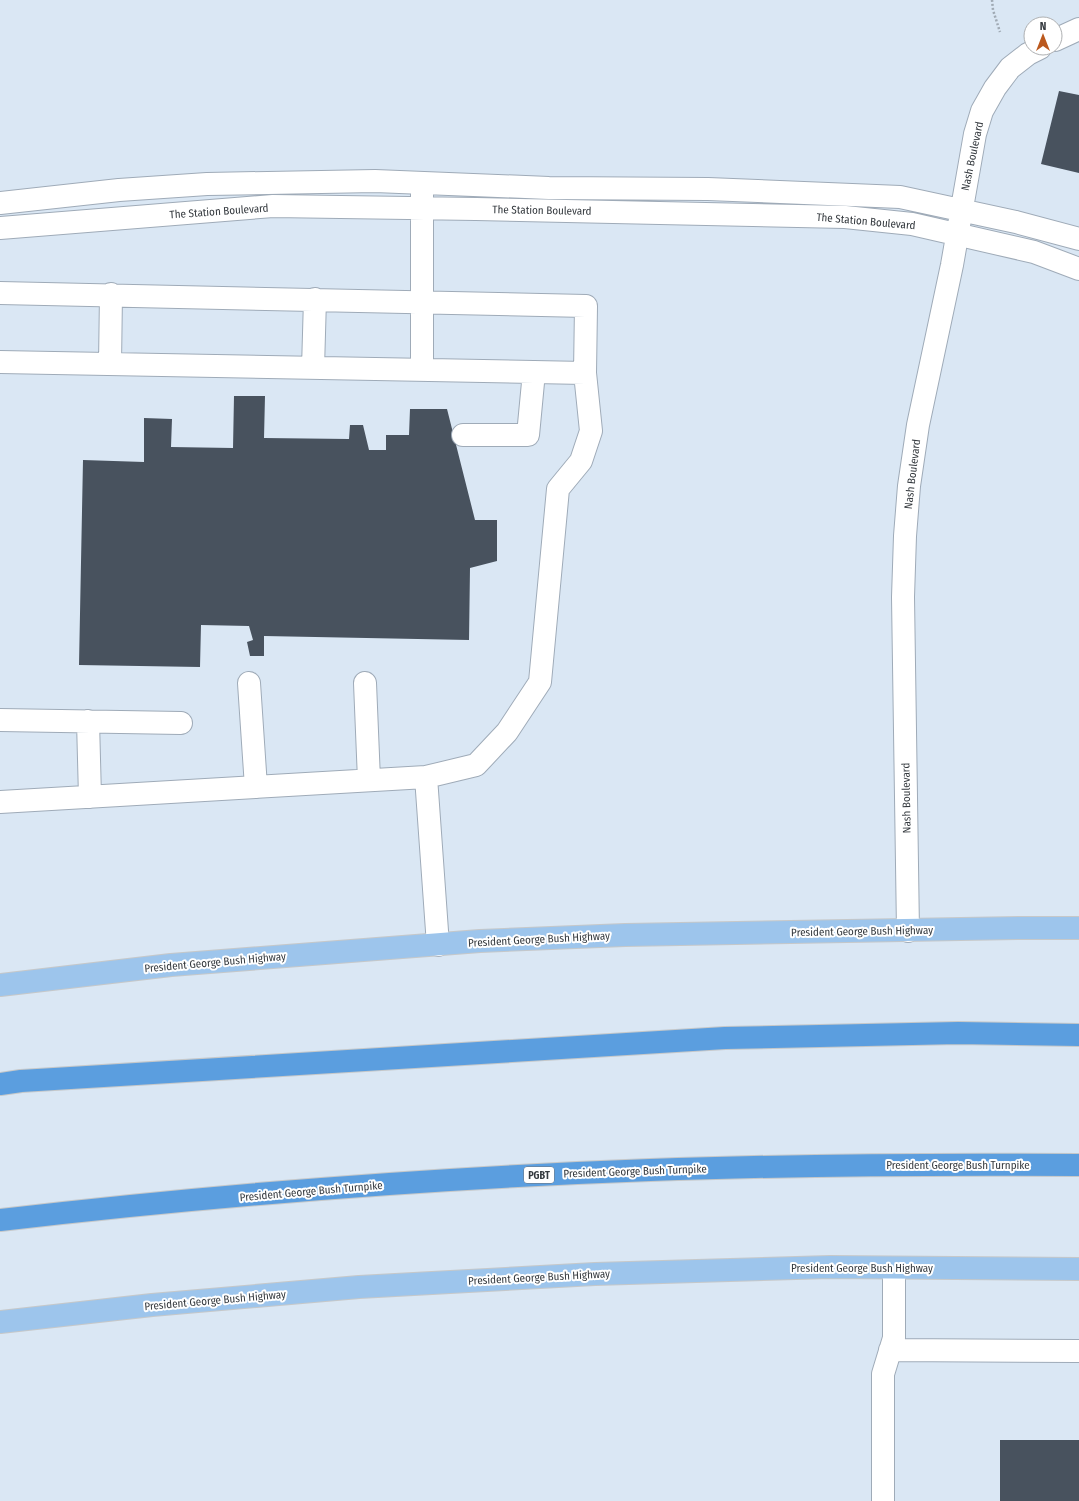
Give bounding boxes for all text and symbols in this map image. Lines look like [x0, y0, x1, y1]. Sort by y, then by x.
north arrow [1023, 16, 1063, 56]
text: N [1040, 20, 1046, 33]
street label: Nash Boulevard [959, 120, 986, 192]
street label: The Station Boulevard [169, 202, 269, 221]
street label: The Station Boulevard [492, 203, 592, 218]
street label: The Station Boulevard [816, 211, 916, 232]
street label: Nash Boulevard [902, 438, 923, 510]
street label: Nash Boulevard [899, 763, 914, 833]
street label: President George Bush Highway [791, 924, 933, 939]
street label: President George Bush Highway [468, 929, 610, 950]
street label: President George Bush Highway [144, 950, 286, 975]
street label: President George Bush Turnpike [886, 1159, 1030, 1172]
street label: President George Bush Turnpike [563, 1162, 707, 1180]
road number: PGBT [524, 1167, 554, 1183]
street label: President George Bush Turnpike [239, 1179, 383, 1204]
street label: President George Bush Highway [791, 1262, 933, 1275]
street label: President George Bush Highway [468, 1267, 610, 1288]
street label: President George Bush Highway [144, 1288, 286, 1313]

